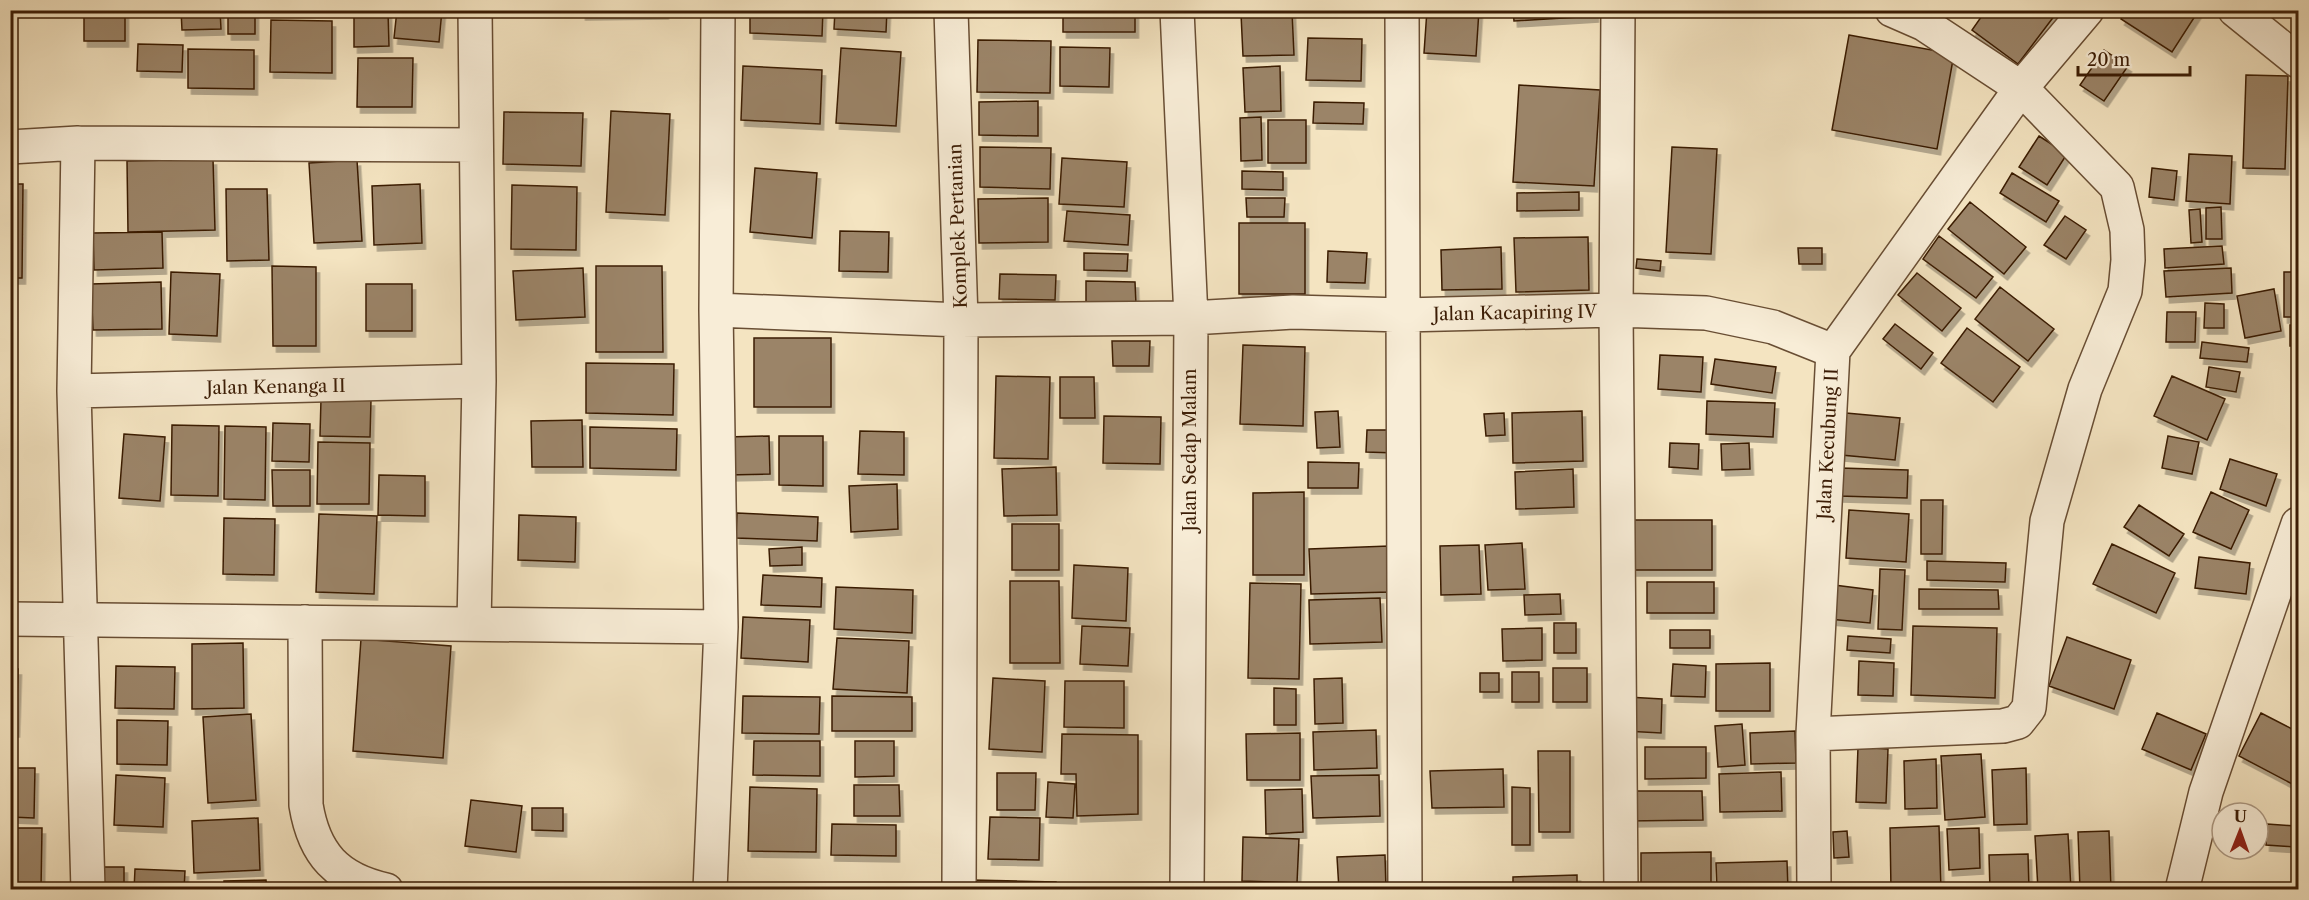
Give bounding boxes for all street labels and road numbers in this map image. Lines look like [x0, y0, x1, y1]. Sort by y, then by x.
street label: Komplek Pertanian [944, 143, 972, 309]
street label: Jalan Kacapiring IV [1430, 301, 1598, 325]
street label: Jalan Sedap Malam [1179, 368, 1201, 534]
street label: Jalan Kecubung II [1813, 368, 1843, 523]
street label: Jalan Kenanga II [203, 375, 346, 399]

